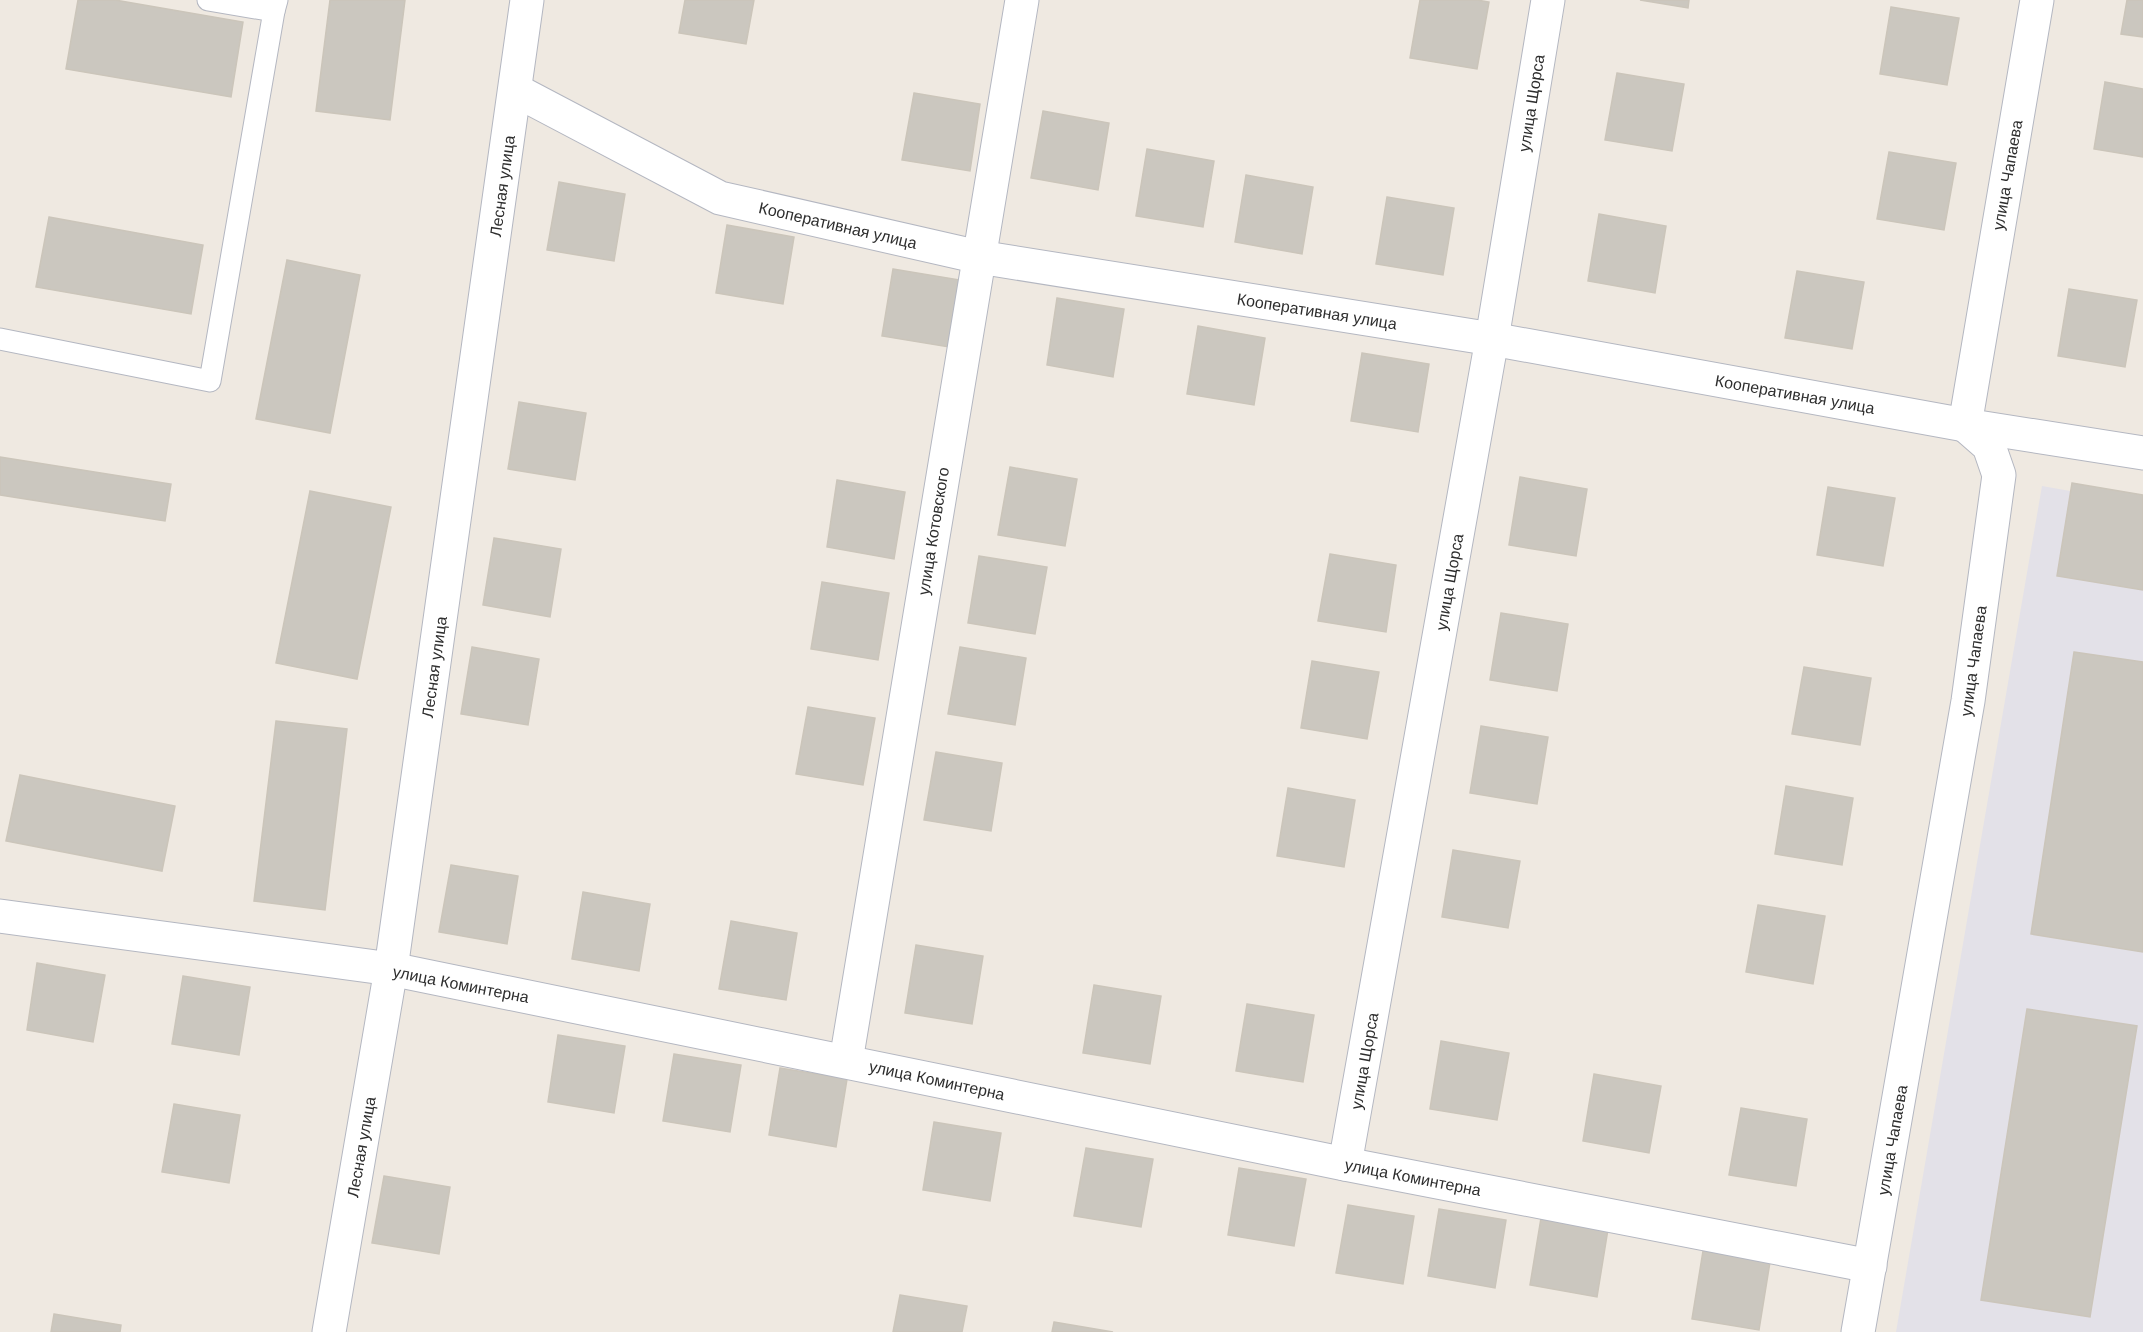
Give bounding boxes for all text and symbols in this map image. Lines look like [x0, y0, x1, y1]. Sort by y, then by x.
street label: улица Щорса [1515, 53, 1548, 153]
street label: улица Чапаева [1989, 119, 2026, 232]
street label: Лесная улица [487, 134, 518, 238]
street label: Кооперативная улица [757, 199, 919, 252]
street label: Кооперативная улица [1236, 290, 1398, 333]
street label: Кооперативная улица [1714, 372, 1876, 417]
street label: улица Котовского [915, 466, 952, 596]
street label: улица Щорса [1433, 532, 1466, 632]
street label: улица Чапаева [1957, 604, 1990, 718]
street label: Лесная улица [419, 615, 450, 719]
street label: улица Коминтерна [391, 963, 530, 1006]
street label: улица Щорса [1348, 1011, 1381, 1111]
street label: улица Коминтерна [868, 1058, 1006, 1103]
street label: улица Чапаева [1874, 1084, 1911, 1197]
street label: Лесная улица [344, 1095, 379, 1199]
street label: улица Коминтерна [1343, 1156, 1482, 1199]

